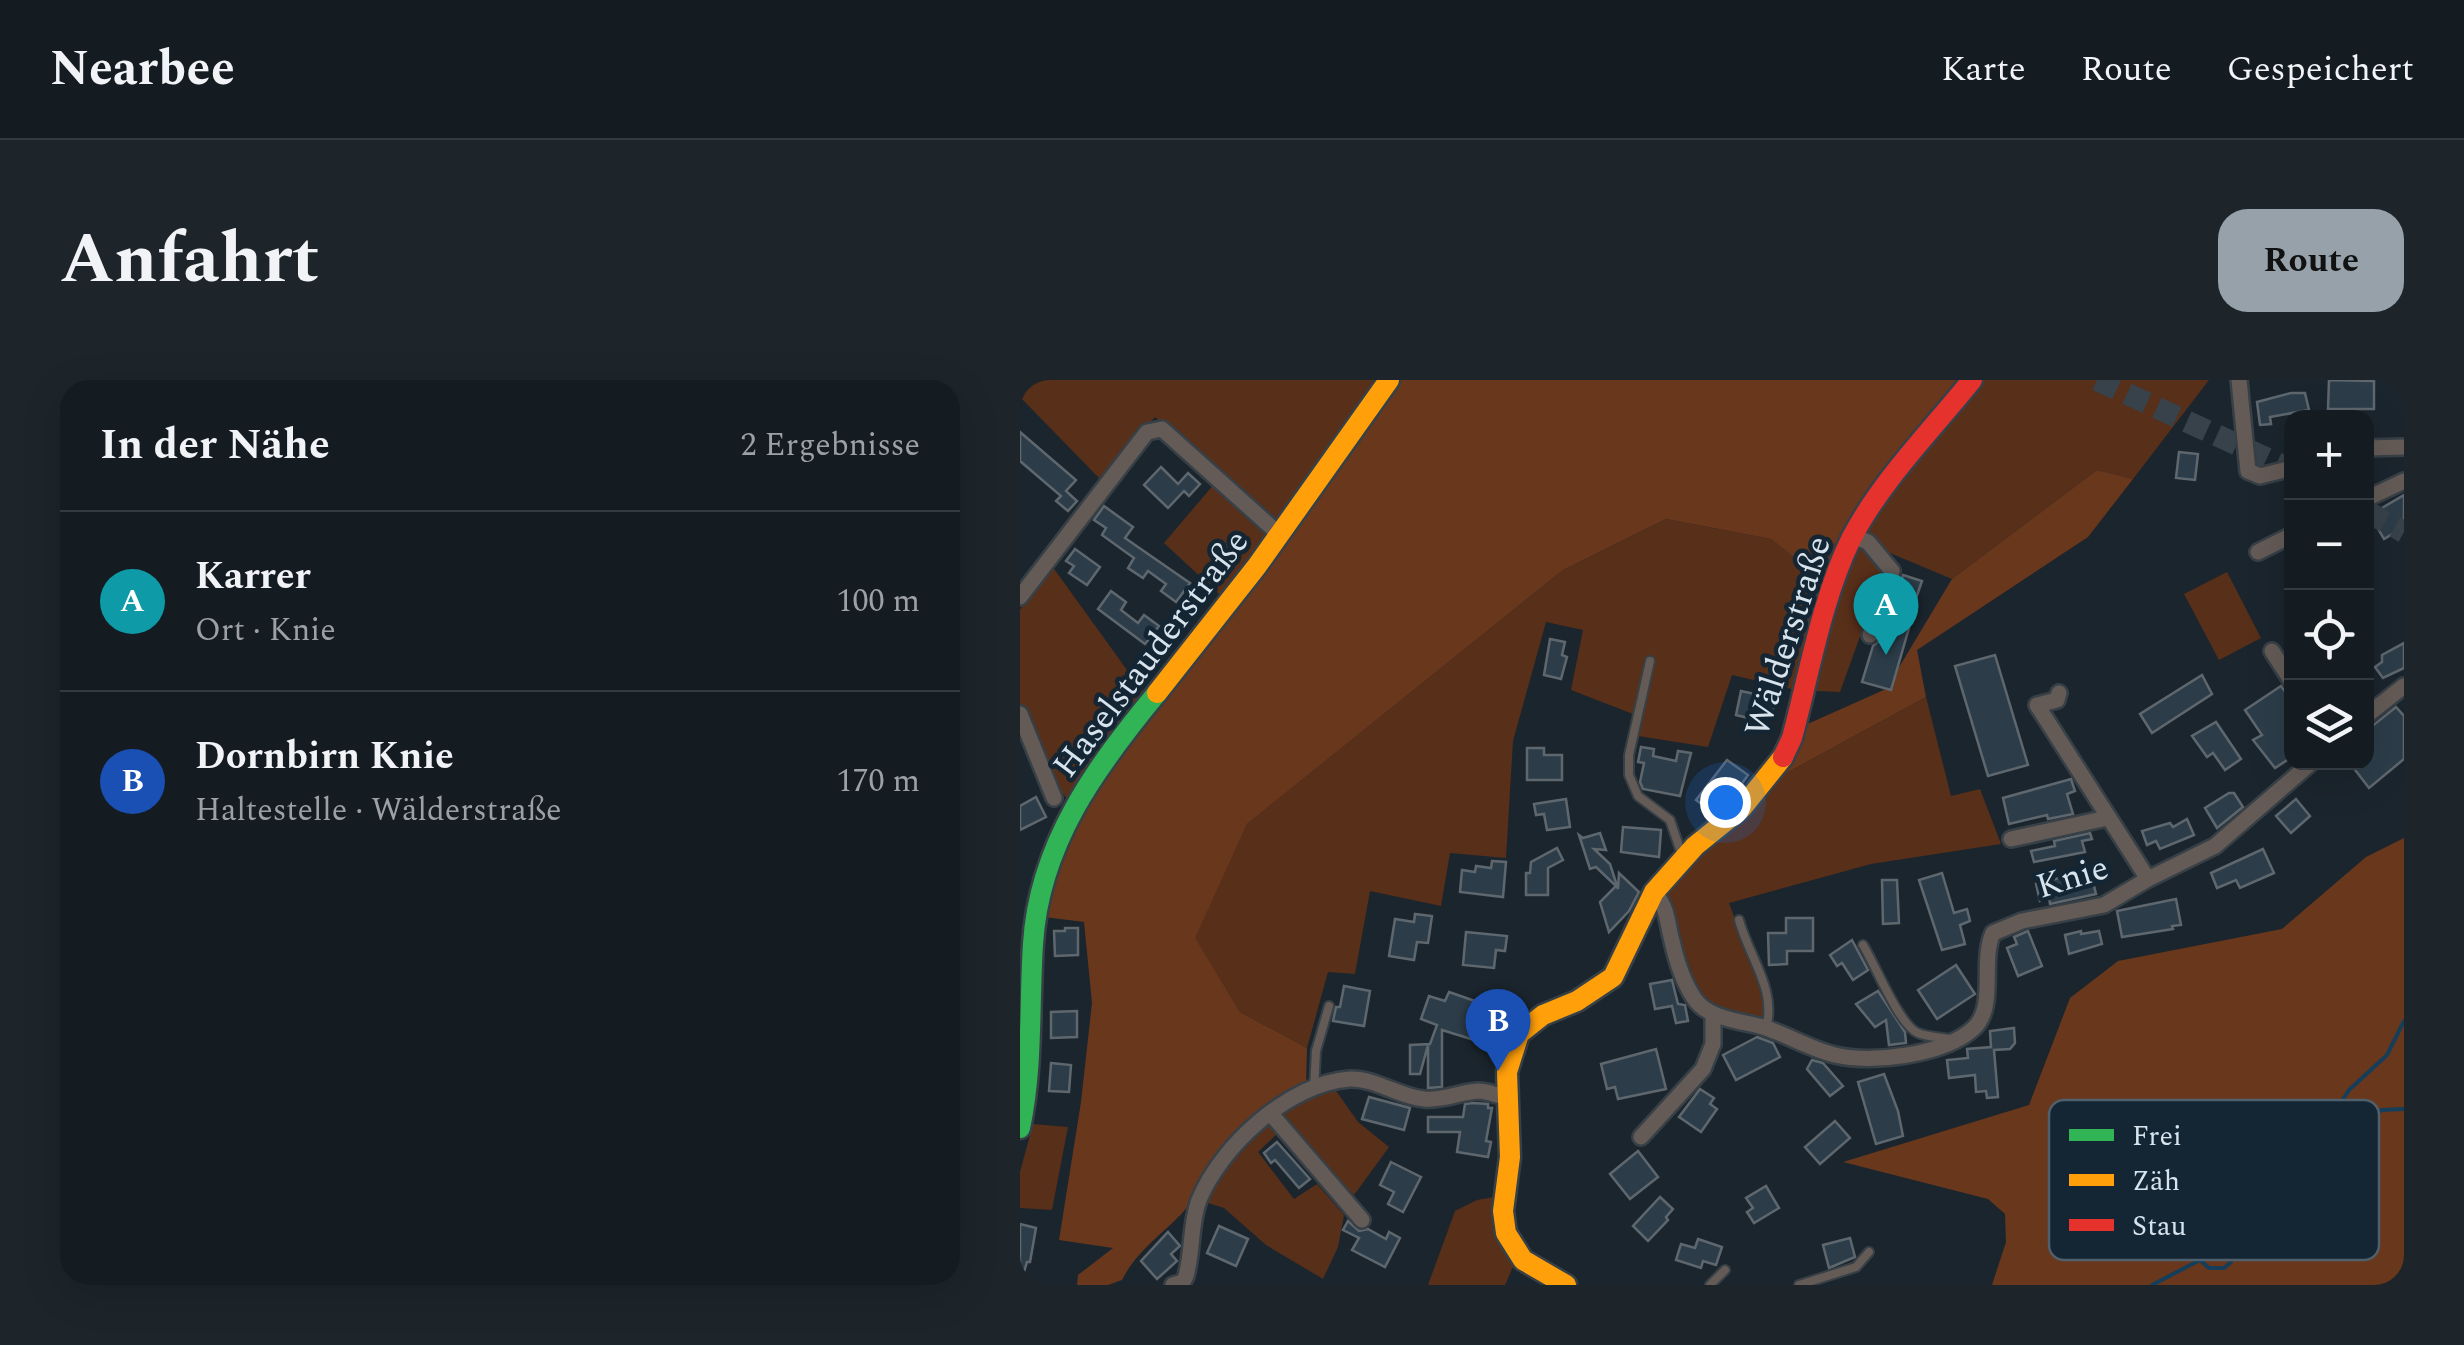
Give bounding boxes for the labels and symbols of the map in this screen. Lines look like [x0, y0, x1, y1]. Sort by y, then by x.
street label: Haselstauderstraße [1040, 519, 1262, 789]
street label: Wälderstraße [1731, 529, 1846, 744]
pin: A [1854, 572, 1918, 655]
your location [1700, 777, 1751, 828]
street label: Knie [2030, 841, 2115, 913]
pin: B [1466, 988, 1530, 1071]
legend [2049, 1100, 2379, 1260]
text: Frei [2132, 1115, 2182, 1158]
text: Zäh [2132, 1160, 2180, 1203]
text: Stau [2132, 1205, 2186, 1248]

